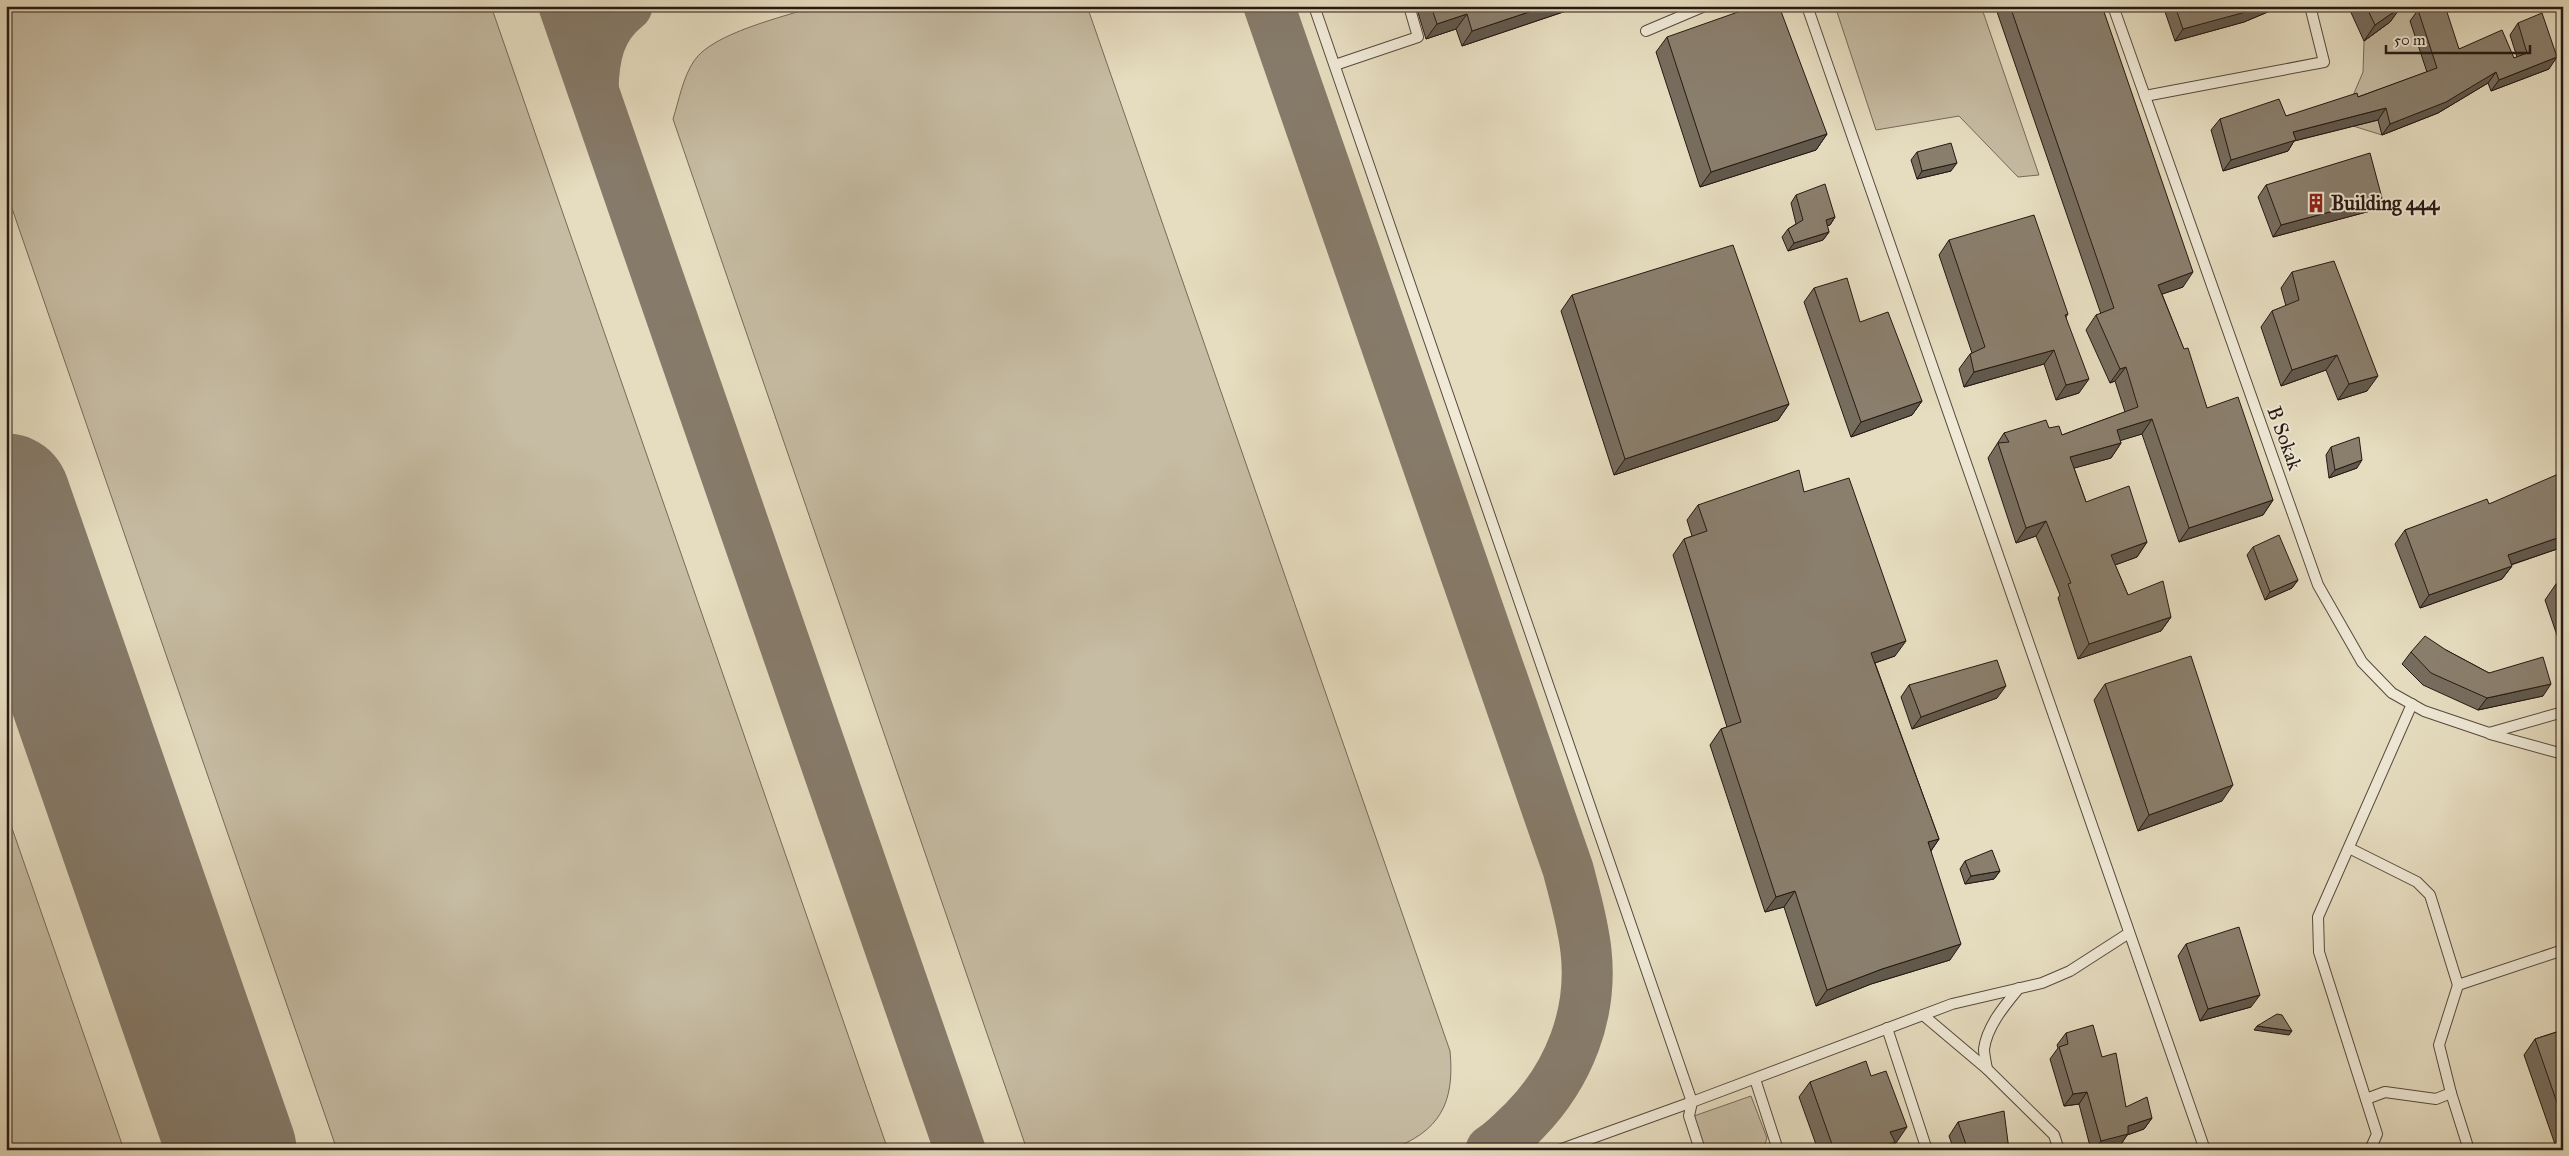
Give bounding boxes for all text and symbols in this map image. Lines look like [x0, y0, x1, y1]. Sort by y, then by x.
scale bar [2386, 22, 2530, 54]
text: 50 m [2394, 31, 2426, 49]
place label: Building 444 [2331, 191, 2440, 216]
building icon: Building 444 [2305, 192, 2327, 214]
street label: B Sokak [2262, 403, 2308, 474]

